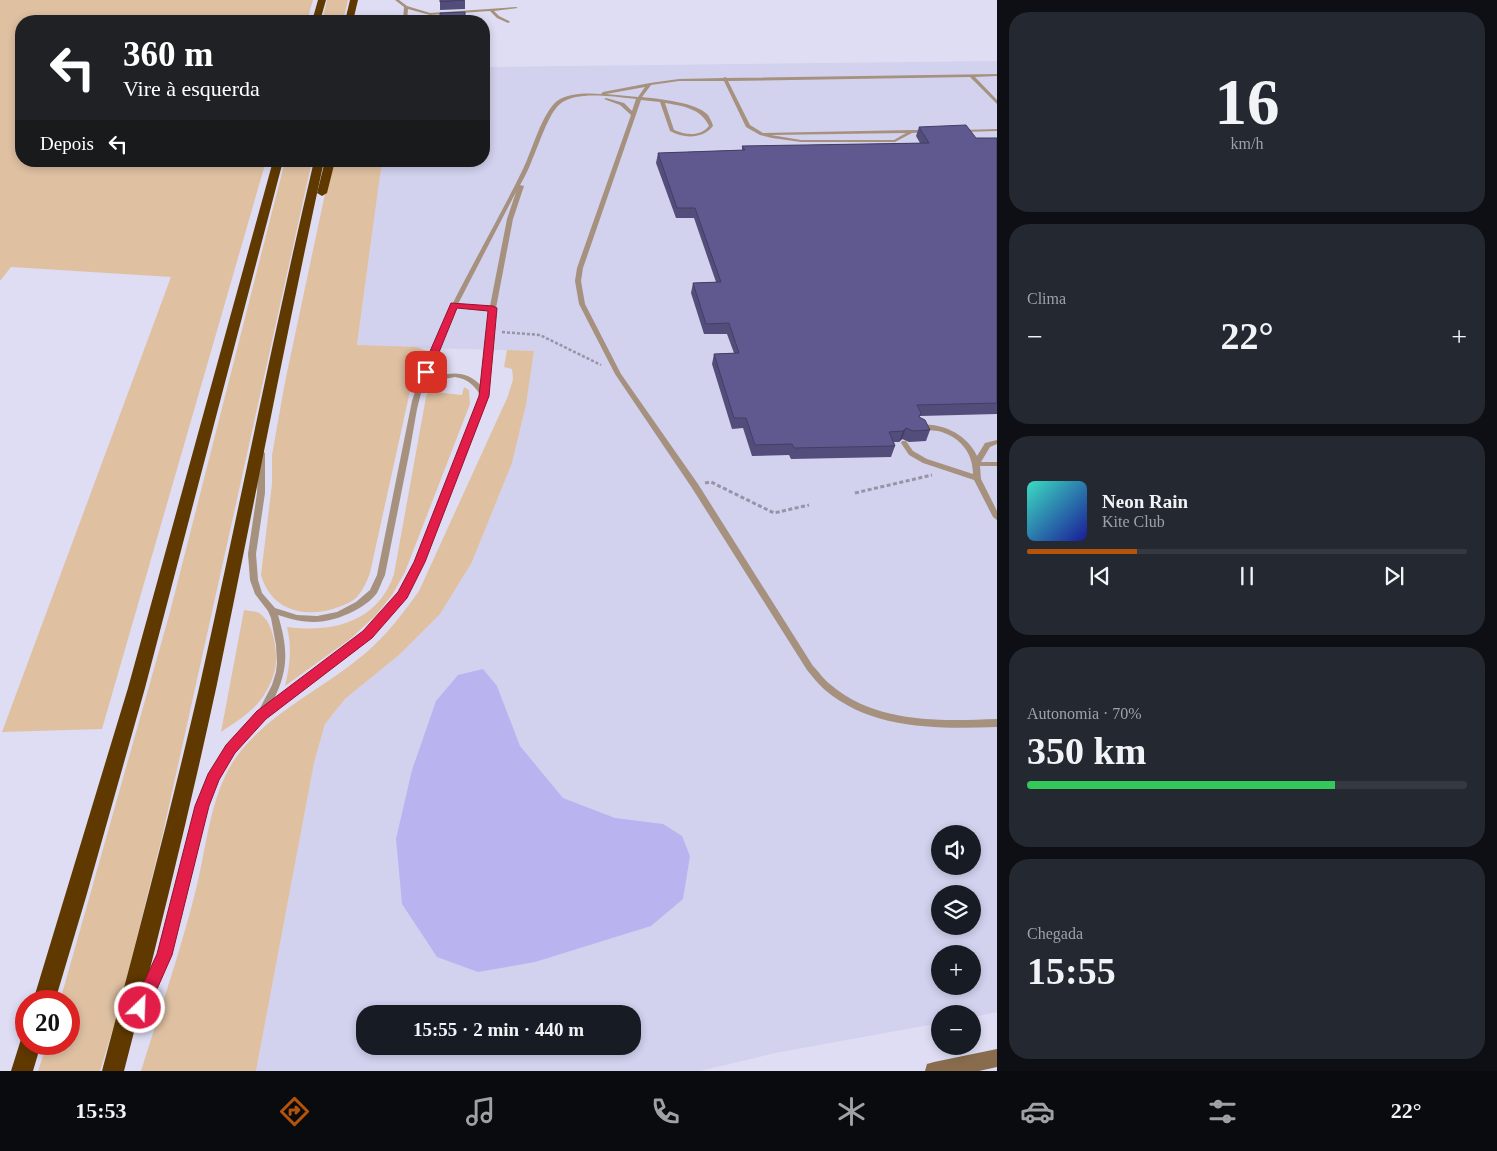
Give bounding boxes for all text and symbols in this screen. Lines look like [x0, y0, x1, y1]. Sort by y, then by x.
icon: left [40, 35, 105, 100]
text: 360 m [123, 35, 213, 74]
text: 16 [1215, 66, 1280, 138]
text: Vire à esquerda [123, 76, 260, 101]
icon: left [104, 130, 132, 158]
text: Depois [40, 133, 94, 154]
text: km/h [1231, 135, 1263, 152]
text: Clima [1027, 290, 1066, 307]
text: 22° [1220, 315, 1274, 357]
text: − [1027, 321, 1043, 352]
text: + [1451, 321, 1467, 352]
pin [405, 351, 447, 393]
icon: arrive [412, 358, 440, 386]
text: Neon Rain [1102, 491, 1188, 512]
text: Kite Club [1102, 513, 1165, 530]
icon: previous [1086, 562, 1114, 590]
icon: pause [1233, 562, 1261, 590]
icon: next [1380, 562, 1408, 590]
text: Autonomia · 70% [1027, 705, 1142, 722]
text: 350 km [1027, 730, 1146, 772]
map controls [931, 825, 981, 1055]
button: sound [931, 825, 981, 875]
button: layers [931, 885, 981, 935]
text: Chegada [1027, 925, 1083, 942]
button: + [931, 945, 981, 995]
text: 15:55 [1027, 950, 1116, 992]
position arrow [113, 981, 165, 1033]
speed limit sign: 20 [15, 990, 80, 1055]
button: − [931, 1005, 981, 1055]
text: 15:55 · 2 min · 440 m [413, 1019, 584, 1040]
icon: directions [277, 1094, 312, 1129]
icon: music [463, 1094, 498, 1129]
icon: phone [648, 1094, 683, 1129]
icon: climate [834, 1094, 869, 1129]
icon: car [1020, 1094, 1055, 1129]
icon: filters [1205, 1094, 1240, 1129]
text: 15:53 [75, 1098, 127, 1123]
text: 22° [1391, 1098, 1422, 1123]

